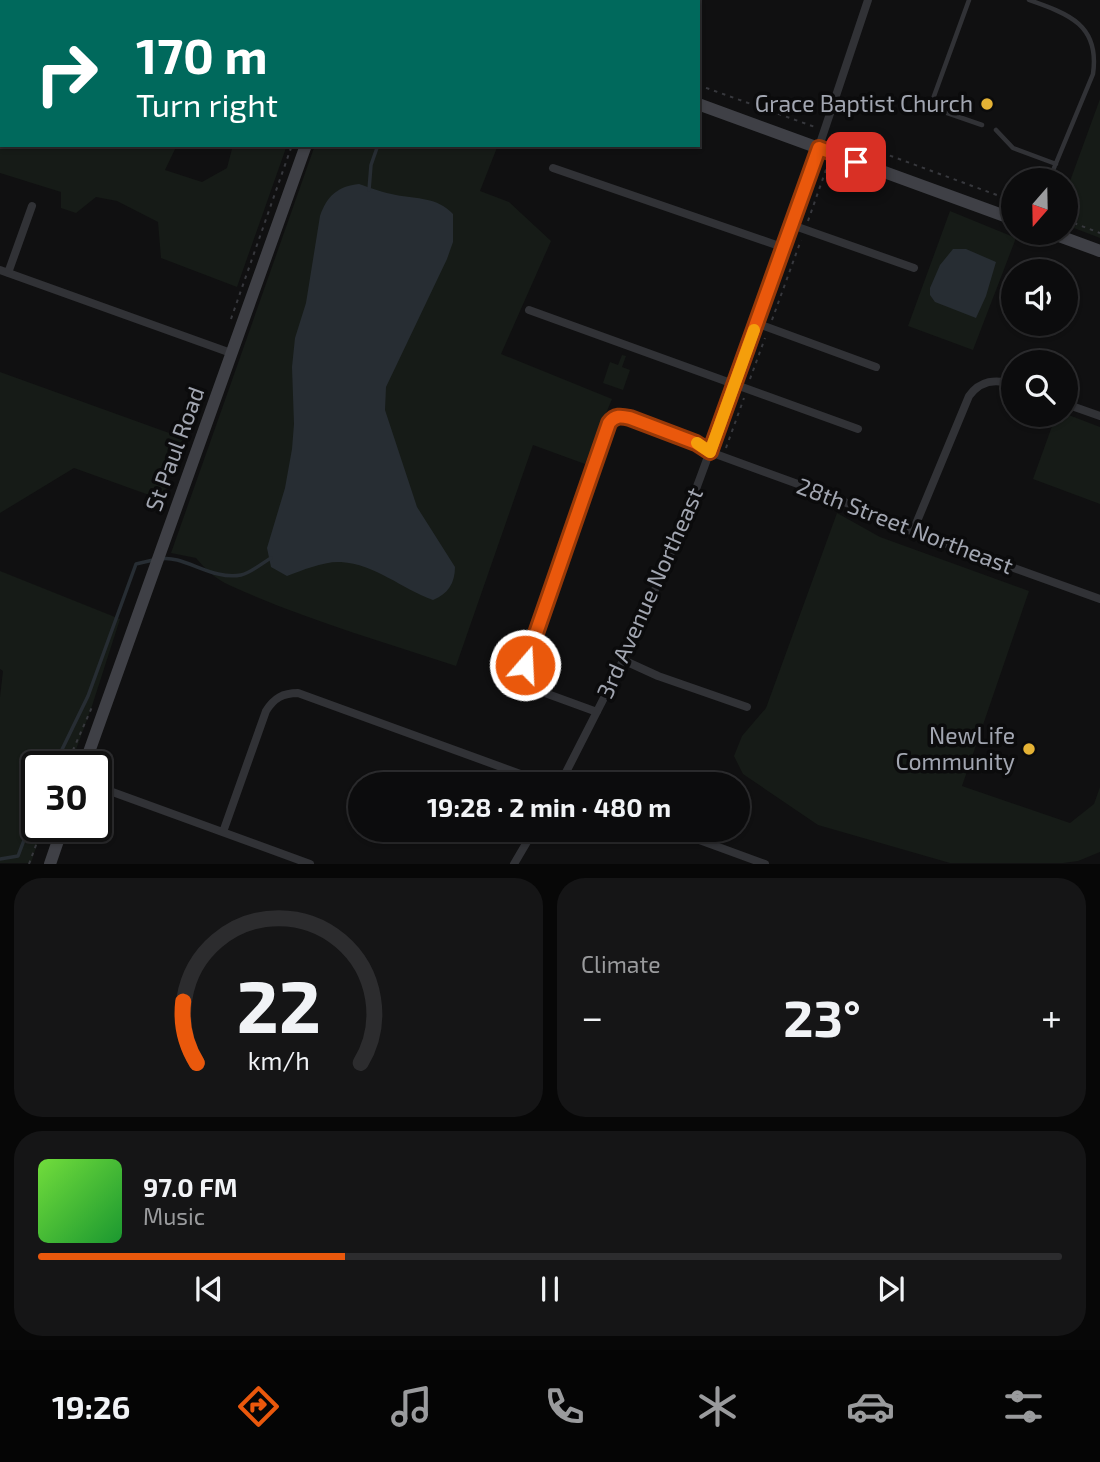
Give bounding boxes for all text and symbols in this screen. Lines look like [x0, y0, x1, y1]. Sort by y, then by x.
text: 170 m [136, 25, 268, 84]
icon: right [21, 28, 112, 119]
text: Turn right [136, 85, 278, 123]
place label: Grace Baptist Church [755, 89, 973, 117]
marker: Grace Baptist Church [979, 96, 995, 112]
pin [826, 132, 886, 192]
icon: arrive [837, 143, 875, 181]
north arrow [1001, 168, 1078, 245]
map controls [1001, 168, 1078, 427]
button: sound [1001, 259, 1078, 336]
button: search [1001, 350, 1078, 427]
street label: St Paul Road [139, 383, 209, 515]
street label: 28th Street Northeast [793, 471, 1018, 579]
street label: 3rd Avenue Northeast [590, 483, 708, 702]
position arrow [488, 628, 562, 702]
place label: NewLife Community [895, 721, 1015, 775]
marker: NewLife Community [1021, 741, 1037, 757]
speed limit sign: 30 [21, 751, 112, 842]
text: 19:28 · 2 min · 480 m [427, 791, 671, 822]
text: Climate [581, 950, 661, 978]
text: 22 [236, 961, 321, 1049]
text: 23° [783, 985, 861, 1047]
text: − [581, 993, 603, 1039]
text: + [1041, 993, 1062, 1039]
text: km/h [247, 1045, 310, 1075]
text: 97.0 FM [143, 1171, 238, 1202]
text: Music [143, 1202, 205, 1230]
icon: previous [190, 1270, 228, 1308]
icon: pause [531, 1270, 569, 1308]
icon: next [872, 1270, 910, 1308]
icon: directions [234, 1382, 283, 1431]
icon: music [387, 1382, 436, 1431]
icon: phone [540, 1382, 589, 1431]
icon: climate [693, 1382, 742, 1431]
icon: car [846, 1382, 895, 1431]
icon: filters [999, 1382, 1048, 1431]
text: 19:26 [52, 1387, 130, 1425]

